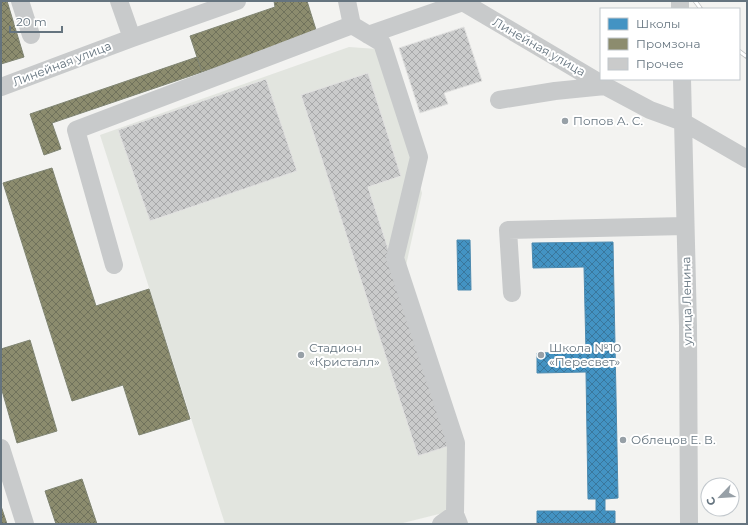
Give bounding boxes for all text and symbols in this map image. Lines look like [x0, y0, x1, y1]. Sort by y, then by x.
scale bar [10, 8, 62, 34]
legend [600, 8, 740, 80]
text: 20 m [16, 14, 47, 29]
street label: Линейная улица [490, 14, 588, 79]
text: Школы [636, 16, 681, 31]
text: Промзона [636, 36, 700, 51]
street label: Линейная улица [10, 38, 113, 89]
text: Прочее [636, 56, 684, 71]
place label: Попов А. С. [573, 113, 643, 128]
marker: Попов А. С. [560, 116, 570, 126]
street label: улица Ленина [678, 256, 695, 347]
place label: Стадион «Кристалл» [309, 340, 380, 369]
place label: Школа №10 «Пересвет» [549, 340, 621, 369]
marker: Стадион «Кристалл» [296, 350, 306, 360]
marker: Школа №10 «Пересвет» [536, 350, 546, 360]
place label: Облецов Е. В. [631, 432, 716, 447]
marker: Облецов Е. В. [618, 435, 628, 445]
north arrow [700, 477, 740, 517]
text: С [703, 495, 719, 508]

